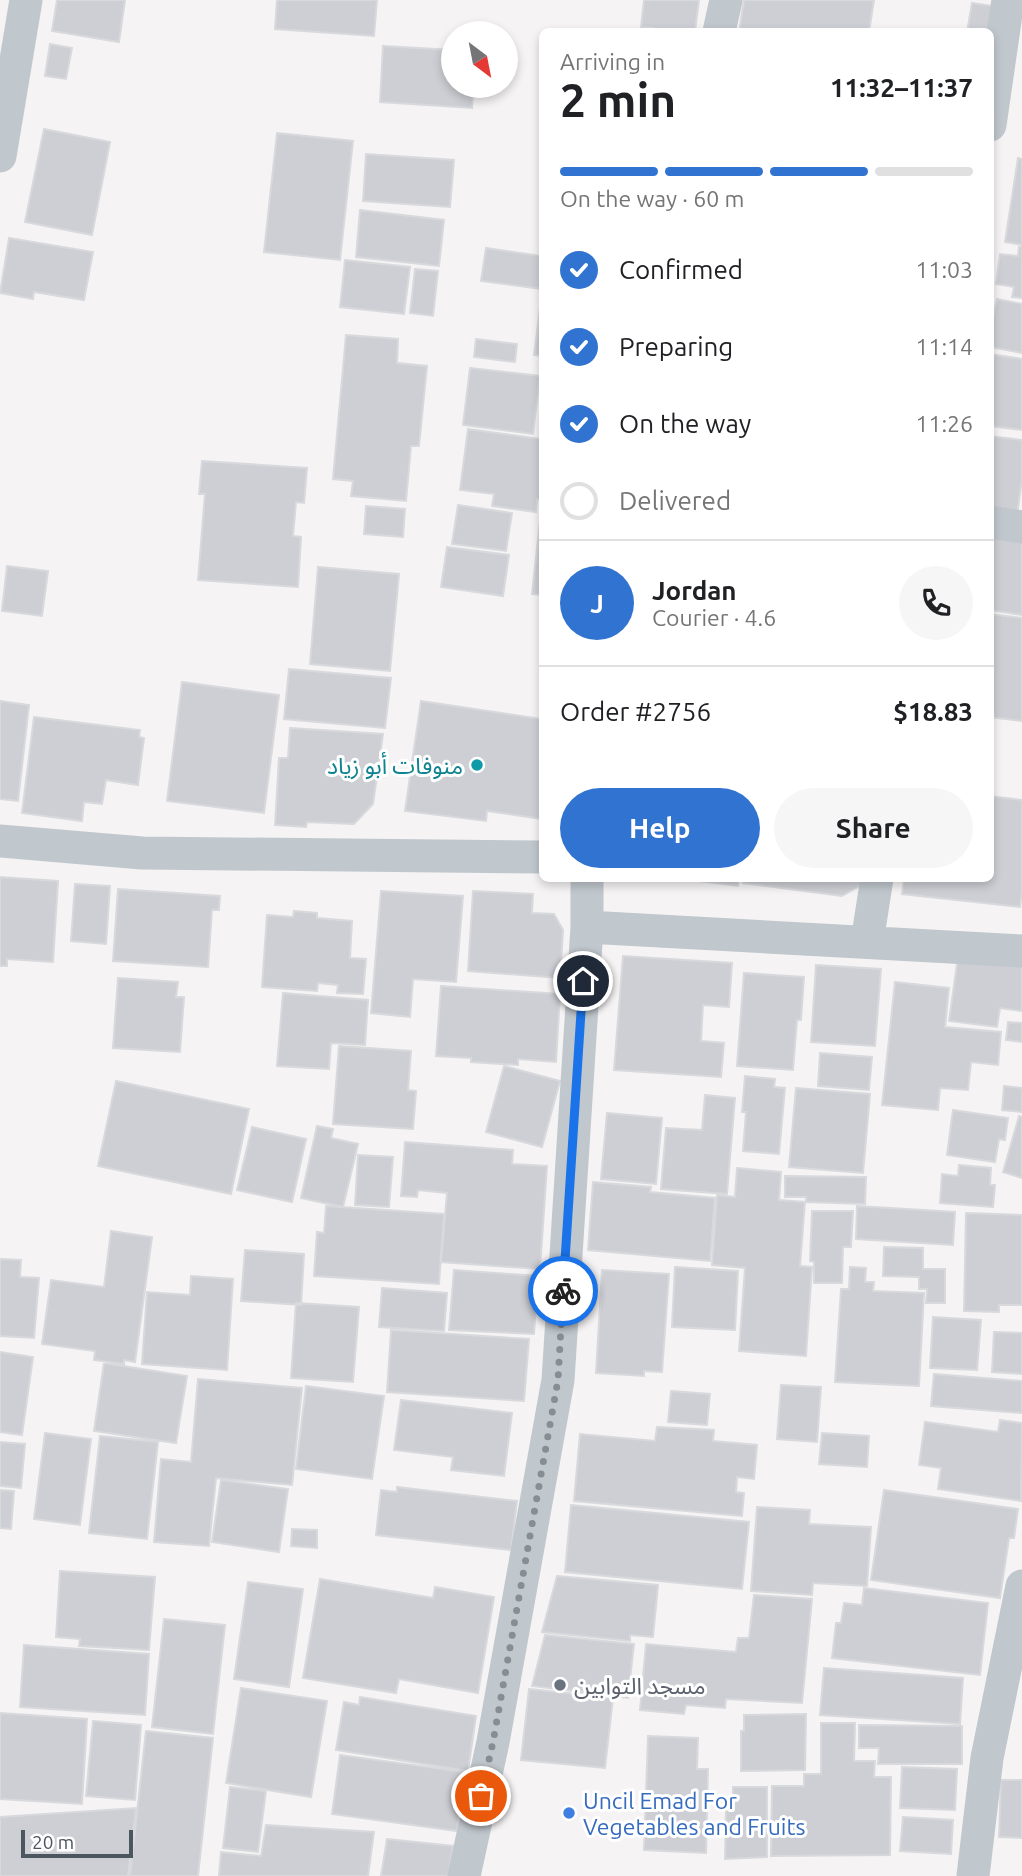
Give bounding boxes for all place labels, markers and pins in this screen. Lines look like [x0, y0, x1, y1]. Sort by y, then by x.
place label: منوفات أبو زياد [327, 752, 463, 780]
marker: منوفات أبو زياد [469, 757, 485, 773]
pin [553, 951, 613, 1011]
place label: مسجد التوابين [574, 1673, 706, 1700]
marker: مسجد التوابين [552, 1677, 568, 1693]
pin [451, 1766, 511, 1826]
place label: Uncil Emad For Vegetables and Fruits [583, 1788, 805, 1839]
marker: Uncil Emad For Vegetables and Fruits [561, 1805, 577, 1821]

